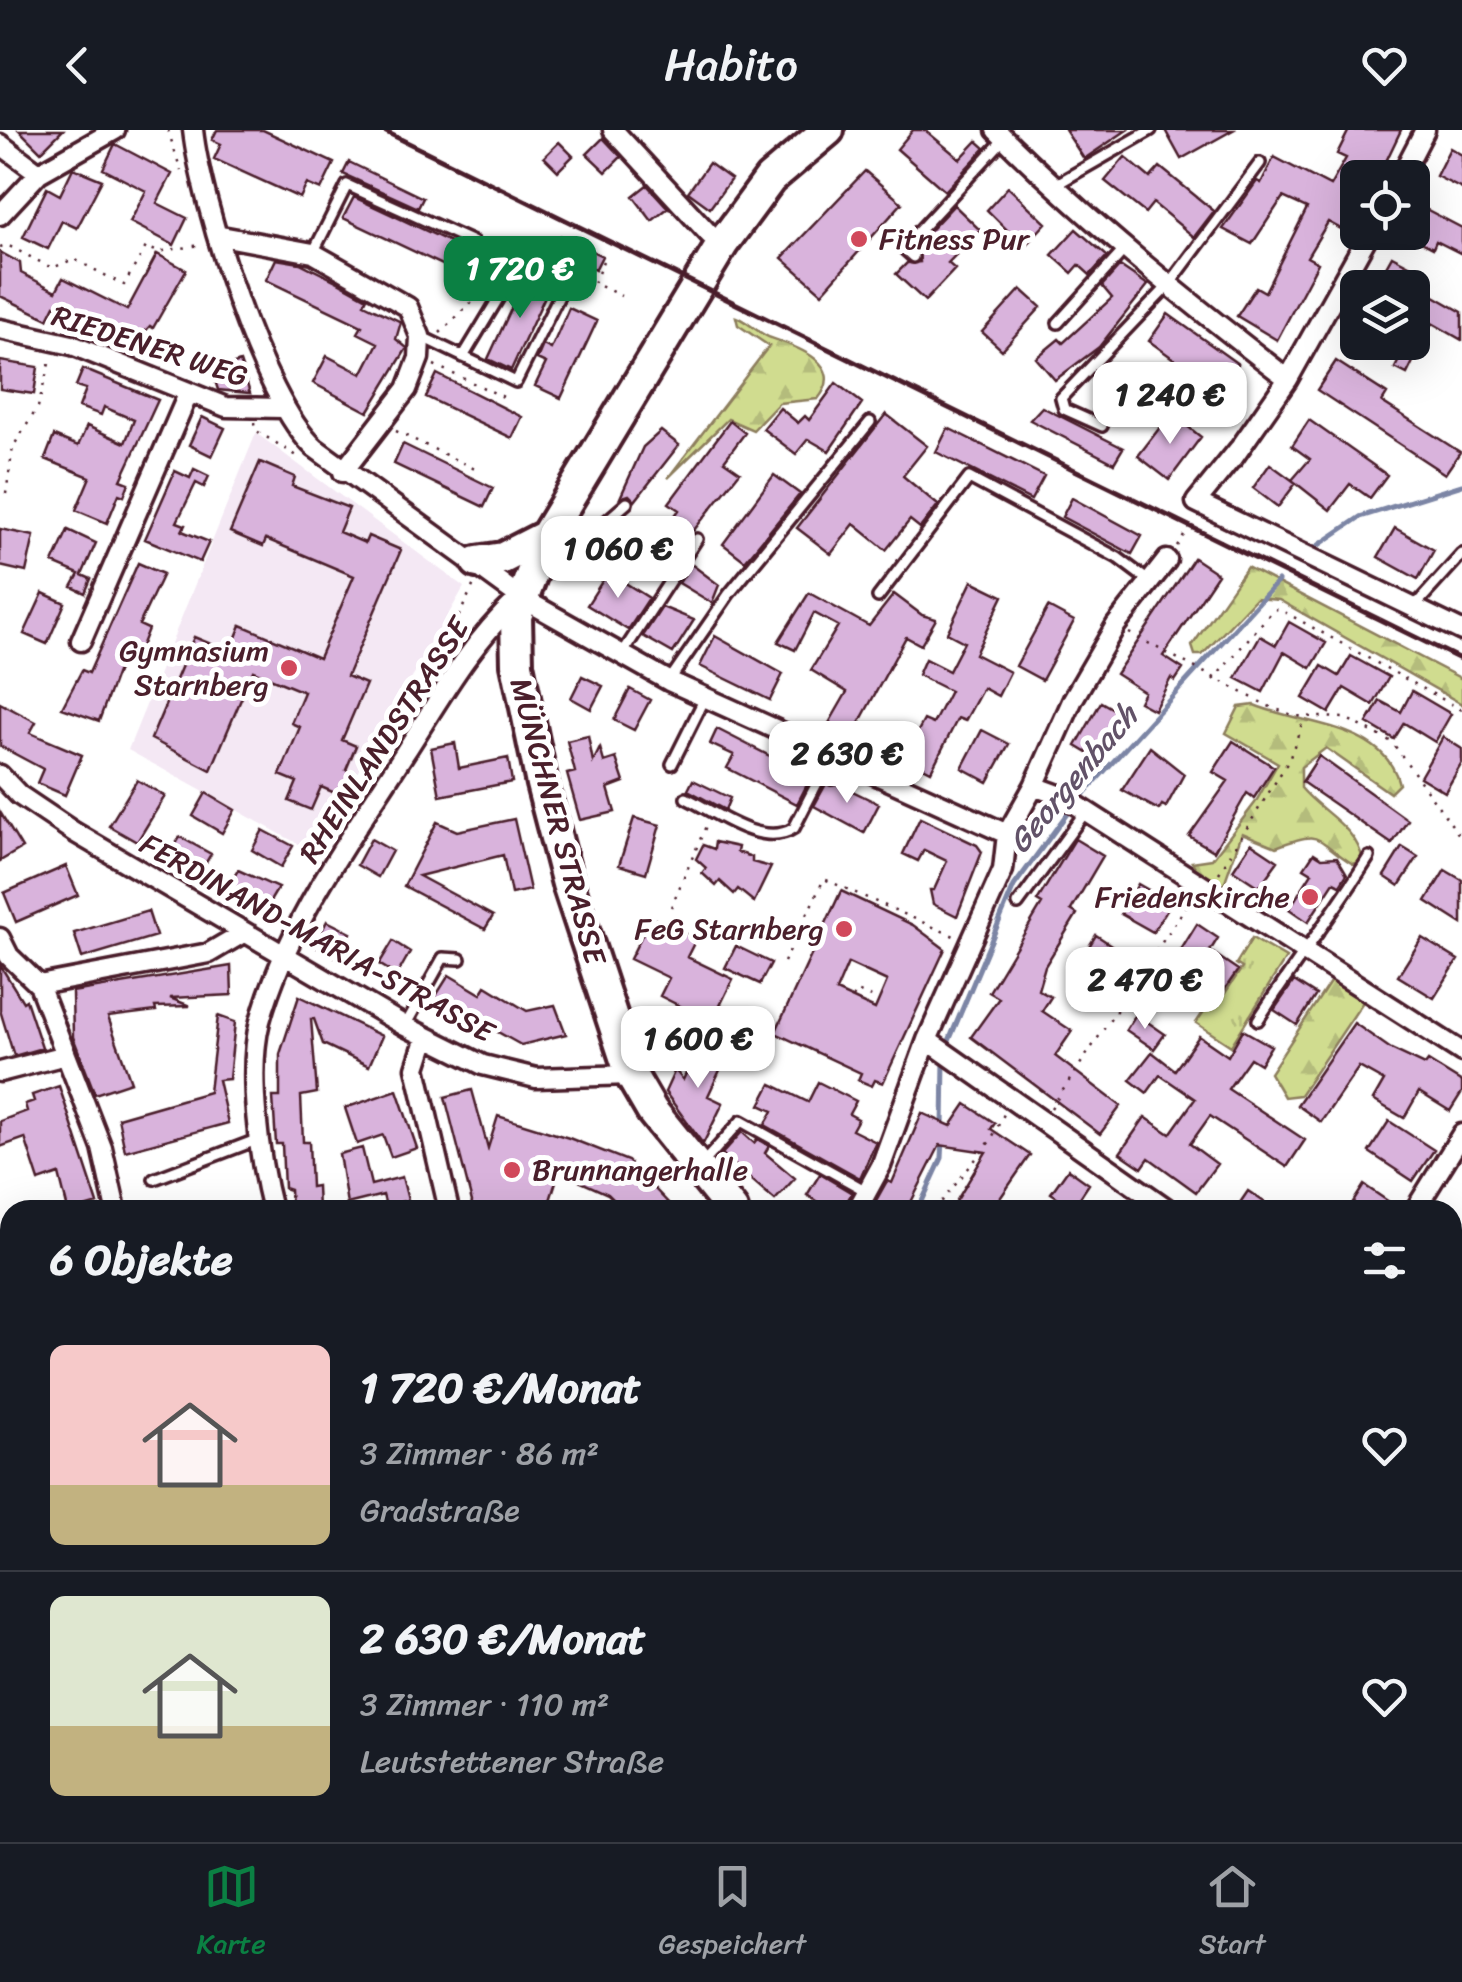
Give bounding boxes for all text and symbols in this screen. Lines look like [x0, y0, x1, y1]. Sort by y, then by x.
text: Habito [664, 25, 798, 105]
icon: back [50, 38, 105, 93]
icon: heart [1357, 38, 1412, 93]
map controls [1340, 160, 1430, 360]
button: locate [1340, 160, 1430, 250]
place label: Fitness Pur [879, 212, 1031, 266]
marker: Fitness Pur [848, 228, 870, 250]
pin: 1 720 € [428, 236, 612, 321]
text: 1 720 € [466, 240, 574, 297]
button: layers [1340, 270, 1430, 360]
street label: RIEDENER WEG [45, 289, 255, 403]
pin: 1 240 € [1078, 362, 1262, 447]
text: 1 240 € [1115, 366, 1225, 423]
pin: 1 060 € [526, 516, 710, 601]
text: 1 060 € [563, 520, 673, 577]
street label: RHEINLANDSTRASSE [284, 604, 486, 874]
place label: Gymnasium Starnberg [119, 624, 269, 712]
marker: Gymnasium Starnberg [278, 657, 300, 679]
street label: MÜNCHNER STRASSE [494, 672, 623, 972]
water label: Georgenbach [993, 689, 1155, 867]
pin: 2 630 € [755, 721, 939, 806]
text: 2 630 € [791, 725, 903, 782]
street label: FERDINAND-MARIA-STRASSE [130, 818, 507, 1059]
place label: Friedenskirche [1095, 870, 1290, 924]
marker: Friedenskirche [1299, 886, 1321, 908]
place label: FeG Starnberg [635, 902, 824, 956]
marker: FeG Starnberg [833, 918, 855, 940]
pin: 2 470 € [1053, 947, 1237, 1032]
text: 2 470 € [1088, 951, 1202, 1008]
pin: 1 600 € [606, 1006, 790, 1091]
text: 1 600 € [643, 1010, 753, 1067]
place label: Brunnangerhalle [532, 1143, 748, 1197]
marker: Brunnangerhalle [501, 1159, 523, 1181]
text: 6 Objekte [50, 1223, 233, 1297]
icon: filters [1357, 1233, 1412, 1288]
text: 1 720 €/Monat [360, 1351, 641, 1425]
icon: home [130, 1385, 250, 1505]
icon: heart [1357, 1418, 1412, 1473]
text: 3 Zimmer · 86 m² [360, 1425, 599, 1482]
text: Gradstraße [360, 1482, 520, 1539]
text: 2 630 €/Monat [360, 1602, 646, 1676]
icon: home [130, 1636, 250, 1756]
icon: heart [1357, 1669, 1412, 1724]
text: 3 Zimmer · 110 m² [360, 1676, 609, 1733]
text: Leutstettener Straße [360, 1733, 664, 1790]
tab: Karte [196, 1859, 266, 1968]
tab: Gespeichert [659, 1859, 806, 1968]
tab: Start [1199, 1859, 1266, 1968]

